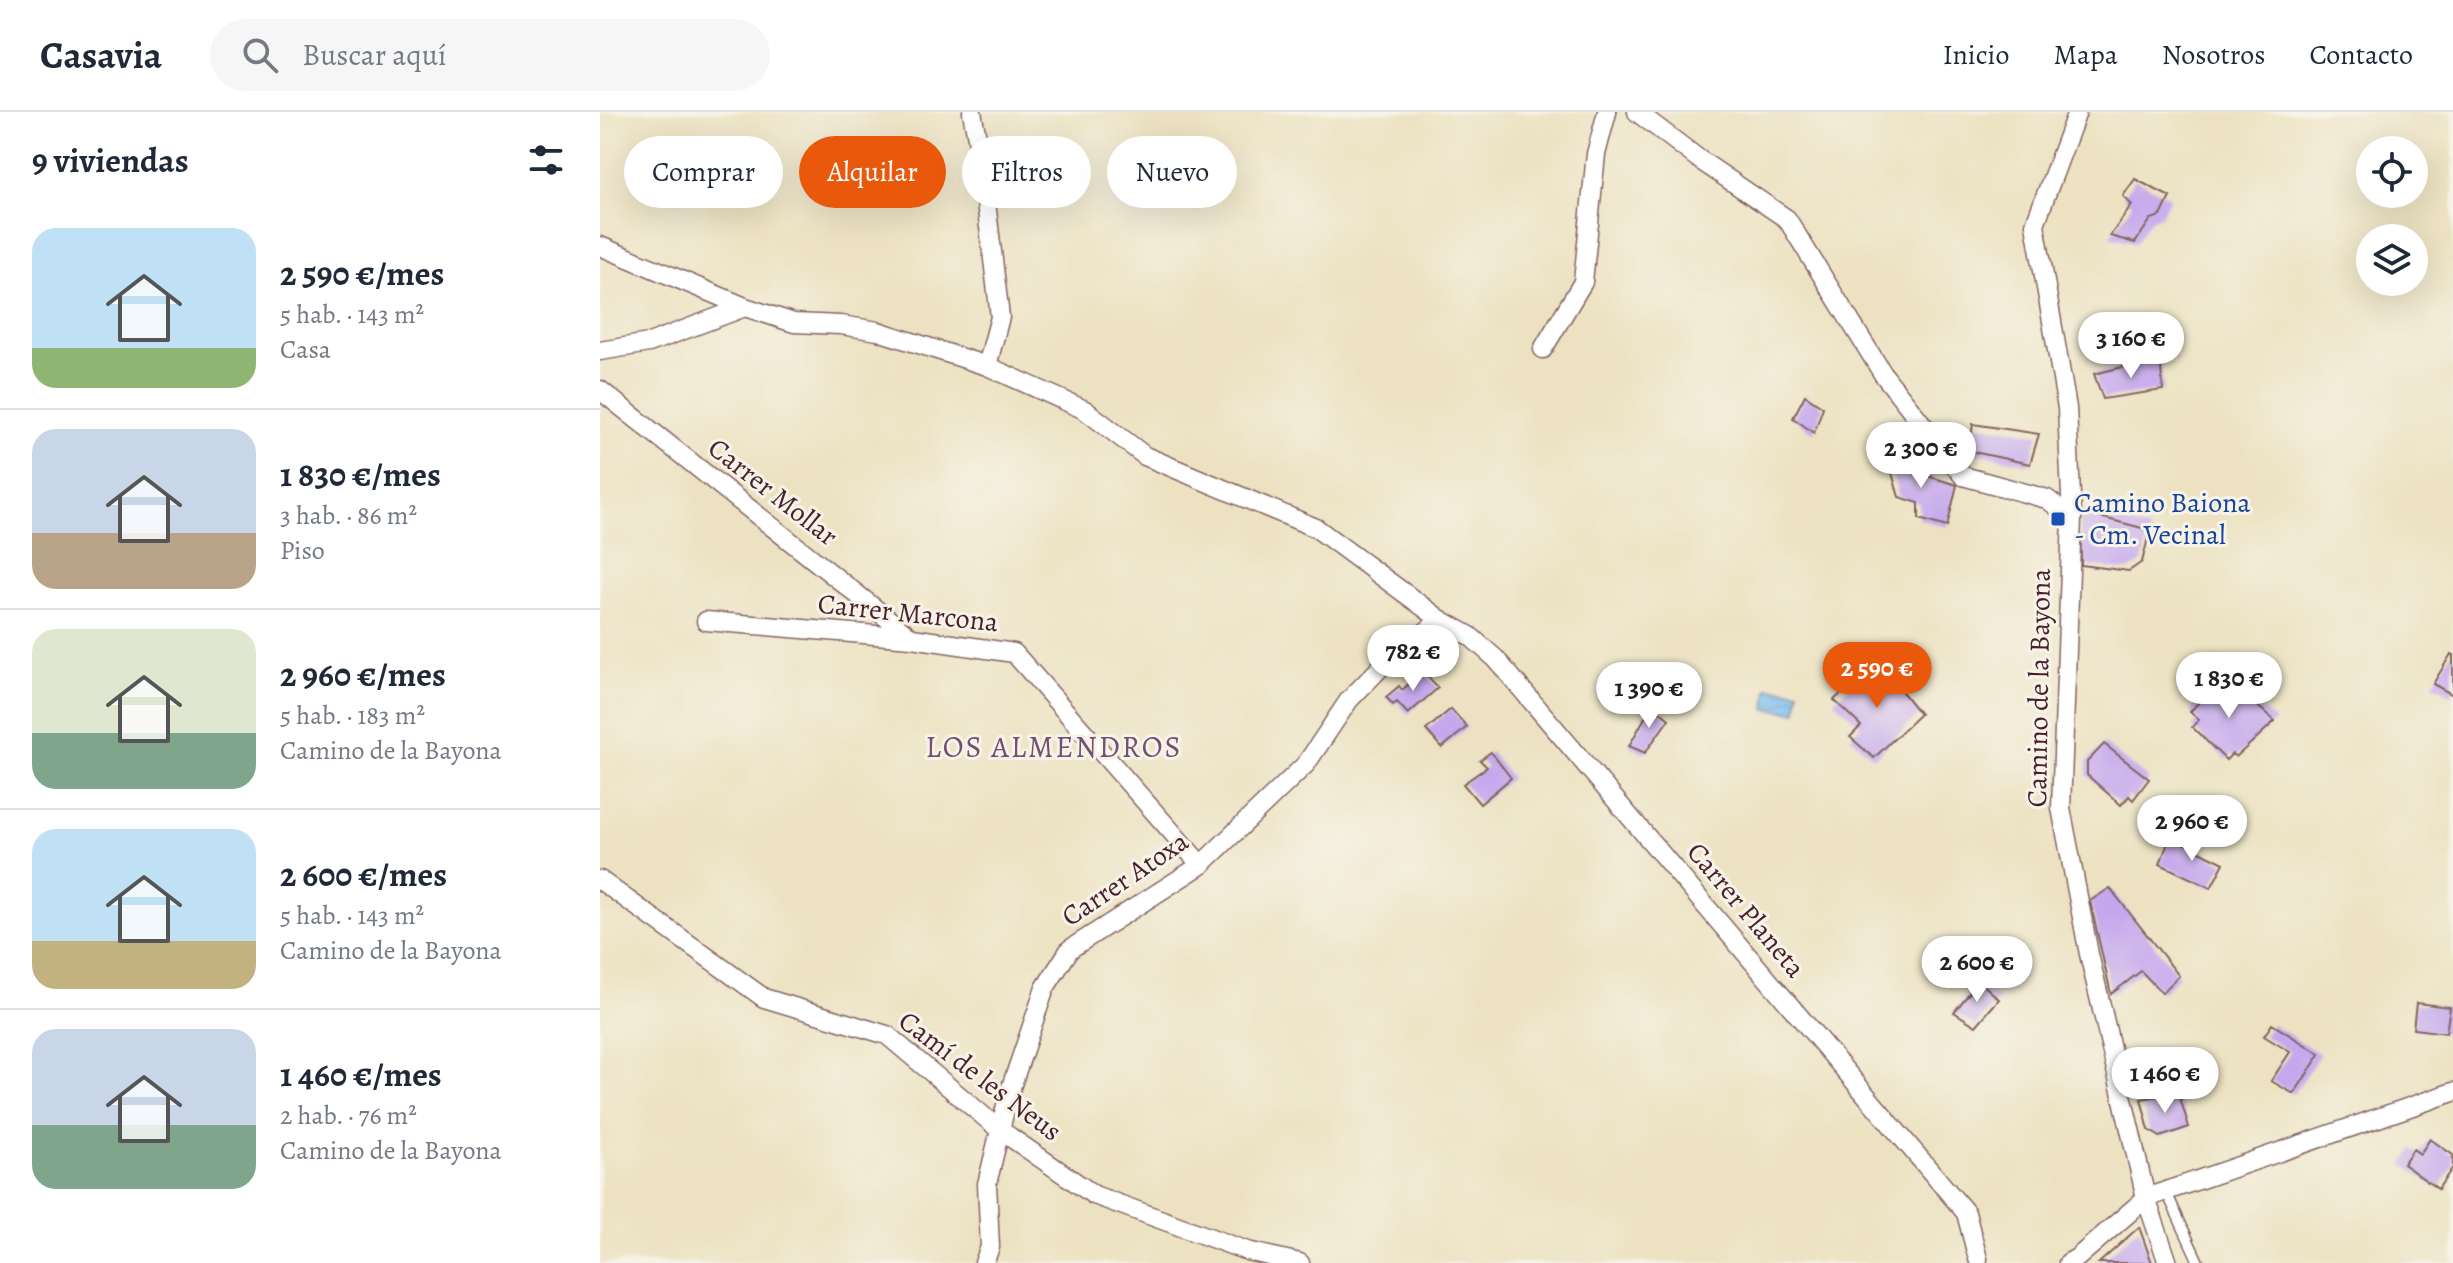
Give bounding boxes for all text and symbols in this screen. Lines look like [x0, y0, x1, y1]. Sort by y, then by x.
search box [210, 19, 770, 91]
text: Casavia [40, 29, 162, 81]
icon: search [238, 33, 282, 77]
text: Buscar aquí [302, 35, 446, 75]
text: Inicio [1943, 36, 2009, 74]
text: Mapa [2053, 36, 2118, 74]
text: Nosotros [2162, 36, 2265, 74]
text: Contacto [2309, 36, 2413, 74]
chip: Comprar [624, 136, 783, 208]
chip: Alquilar [799, 136, 946, 208]
chip: Filtros [962, 136, 1091, 208]
chip: Nuevo [1107, 136, 1237, 208]
map controls [2356, 136, 2428, 296]
button: locate [2356, 136, 2428, 208]
text: 9 viviendas [32, 137, 189, 184]
icon: filters [524, 138, 568, 182]
button: layers [2356, 224, 2428, 296]
text: 2 590 €/mes [280, 250, 444, 297]
icon: home [96, 260, 192, 356]
text: 5 hab. · 143 m² [280, 297, 424, 332]
pin: 3 160 € [2057, 312, 2205, 380]
text: 3 160 € [2096, 320, 2166, 355]
text: Casa [280, 332, 331, 367]
pin: 2 300 € [1847, 422, 1995, 490]
street label: Carrer Mollar [700, 429, 846, 555]
text: 2 300 € [1884, 430, 1958, 465]
text: 1 830 €/mes [280, 451, 441, 498]
icon: home [96, 461, 192, 557]
place label: Camino Baiona - Cm. Vecinal [2074, 484, 2251, 554]
text: 3 hab. · 86 m² [280, 498, 417, 533]
marker: Camino Baiona - Cm. Vecinal [2049, 510, 2067, 528]
text: Piso [280, 533, 325, 568]
street label: Camino de la Bayona [2018, 568, 2060, 808]
street label: Carrer Marcona [816, 585, 1000, 641]
pin: 782 € [1357, 625, 1469, 693]
text: 782 € [1385, 633, 1441, 668]
pin: 2 590 € [1803, 642, 1951, 710]
text: 2 590 € [1841, 650, 1913, 685]
text: 2 960 €/mes [280, 651, 446, 698]
pin: 1 830 € [2155, 652, 2303, 720]
text: 1 830 € [2194, 660, 2264, 695]
icon: home [96, 661, 192, 757]
pin: 1 390 € [1575, 662, 1723, 730]
text: 1 390 € [1614, 670, 1684, 705]
text: 5 hab. · 183 m² [280, 698, 425, 733]
district label: LOS ALMENDROS [925, 727, 1183, 767]
text: Camino de la Bayona [280, 733, 502, 768]
pin: 2 960 € [2118, 795, 2266, 863]
text: 2 960 € [2155, 803, 2229, 838]
street label: Carrer Atoxa [1054, 823, 1196, 935]
street label: Carrer Planeta [1678, 834, 1814, 986]
text: 2 600 €/mes [280, 851, 447, 898]
icon: home [96, 861, 192, 957]
text: 5 hab. · 143 m² [280, 898, 424, 933]
text: Camino de la Bayona [280, 933, 502, 968]
pin: 2 600 € [1903, 936, 2051, 1004]
text: 2 600 € [1940, 944, 2014, 979]
street label: Camí de les Neus [891, 1002, 1069, 1150]
pin: 1 460 € [2091, 1047, 2239, 1115]
text: 1 460 €/mes [280, 1051, 442, 1098]
text: 1 460 € [2130, 1055, 2200, 1090]
icon: home [96, 1061, 192, 1157]
text: 2 hab. · 76 m² [280, 1098, 417, 1133]
text: Camino de la Bayona [280, 1133, 502, 1168]

